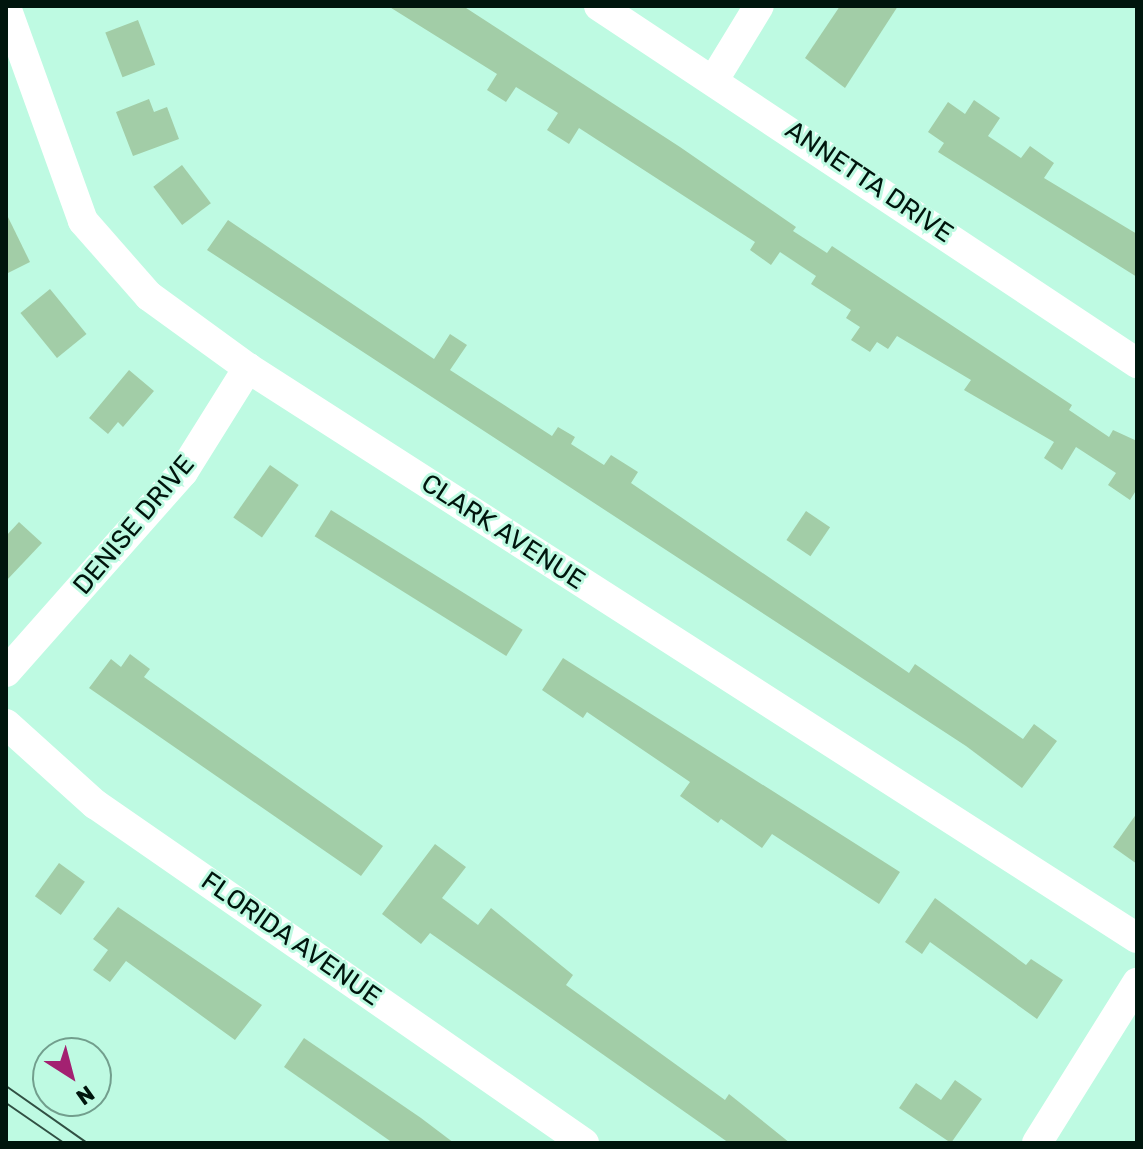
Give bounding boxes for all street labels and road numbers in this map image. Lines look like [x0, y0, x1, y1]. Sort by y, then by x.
street label: ANNETTA DRIVE [779, 114, 959, 250]
street label: DENISE DRIVE [67, 449, 201, 601]
street label: CLARK AVENUE [415, 467, 591, 597]
street label: FLORIDA AVENUE [195, 865, 387, 1013]

